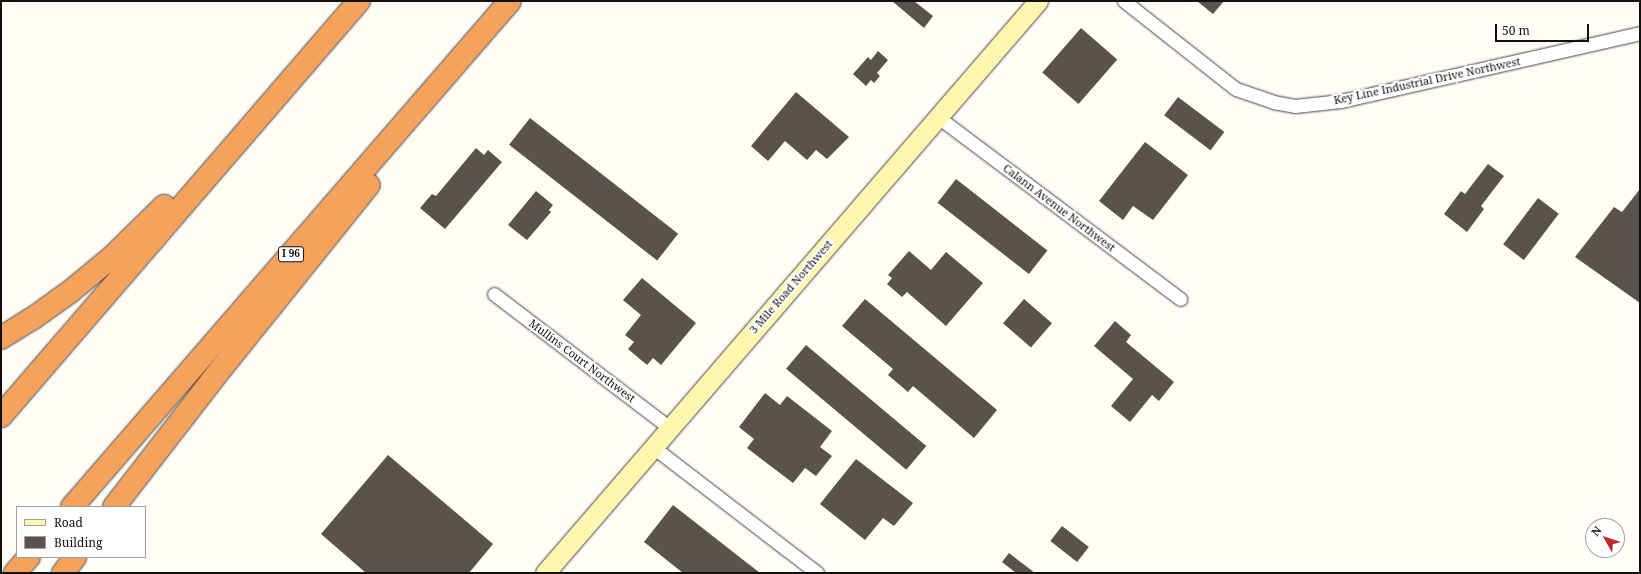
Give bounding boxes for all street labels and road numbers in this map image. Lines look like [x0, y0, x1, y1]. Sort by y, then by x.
street label: Key Line Industrial Drive Northwest [1333, 55, 1521, 107]
street label: Calann Avenue Northwest [1000, 162, 1118, 254]
street label: 3 Mile Road Northwest [747, 238, 835, 336]
road number: I 96 [278, 246, 304, 262]
street label: Mullins Court Northwest [526, 317, 638, 405]

